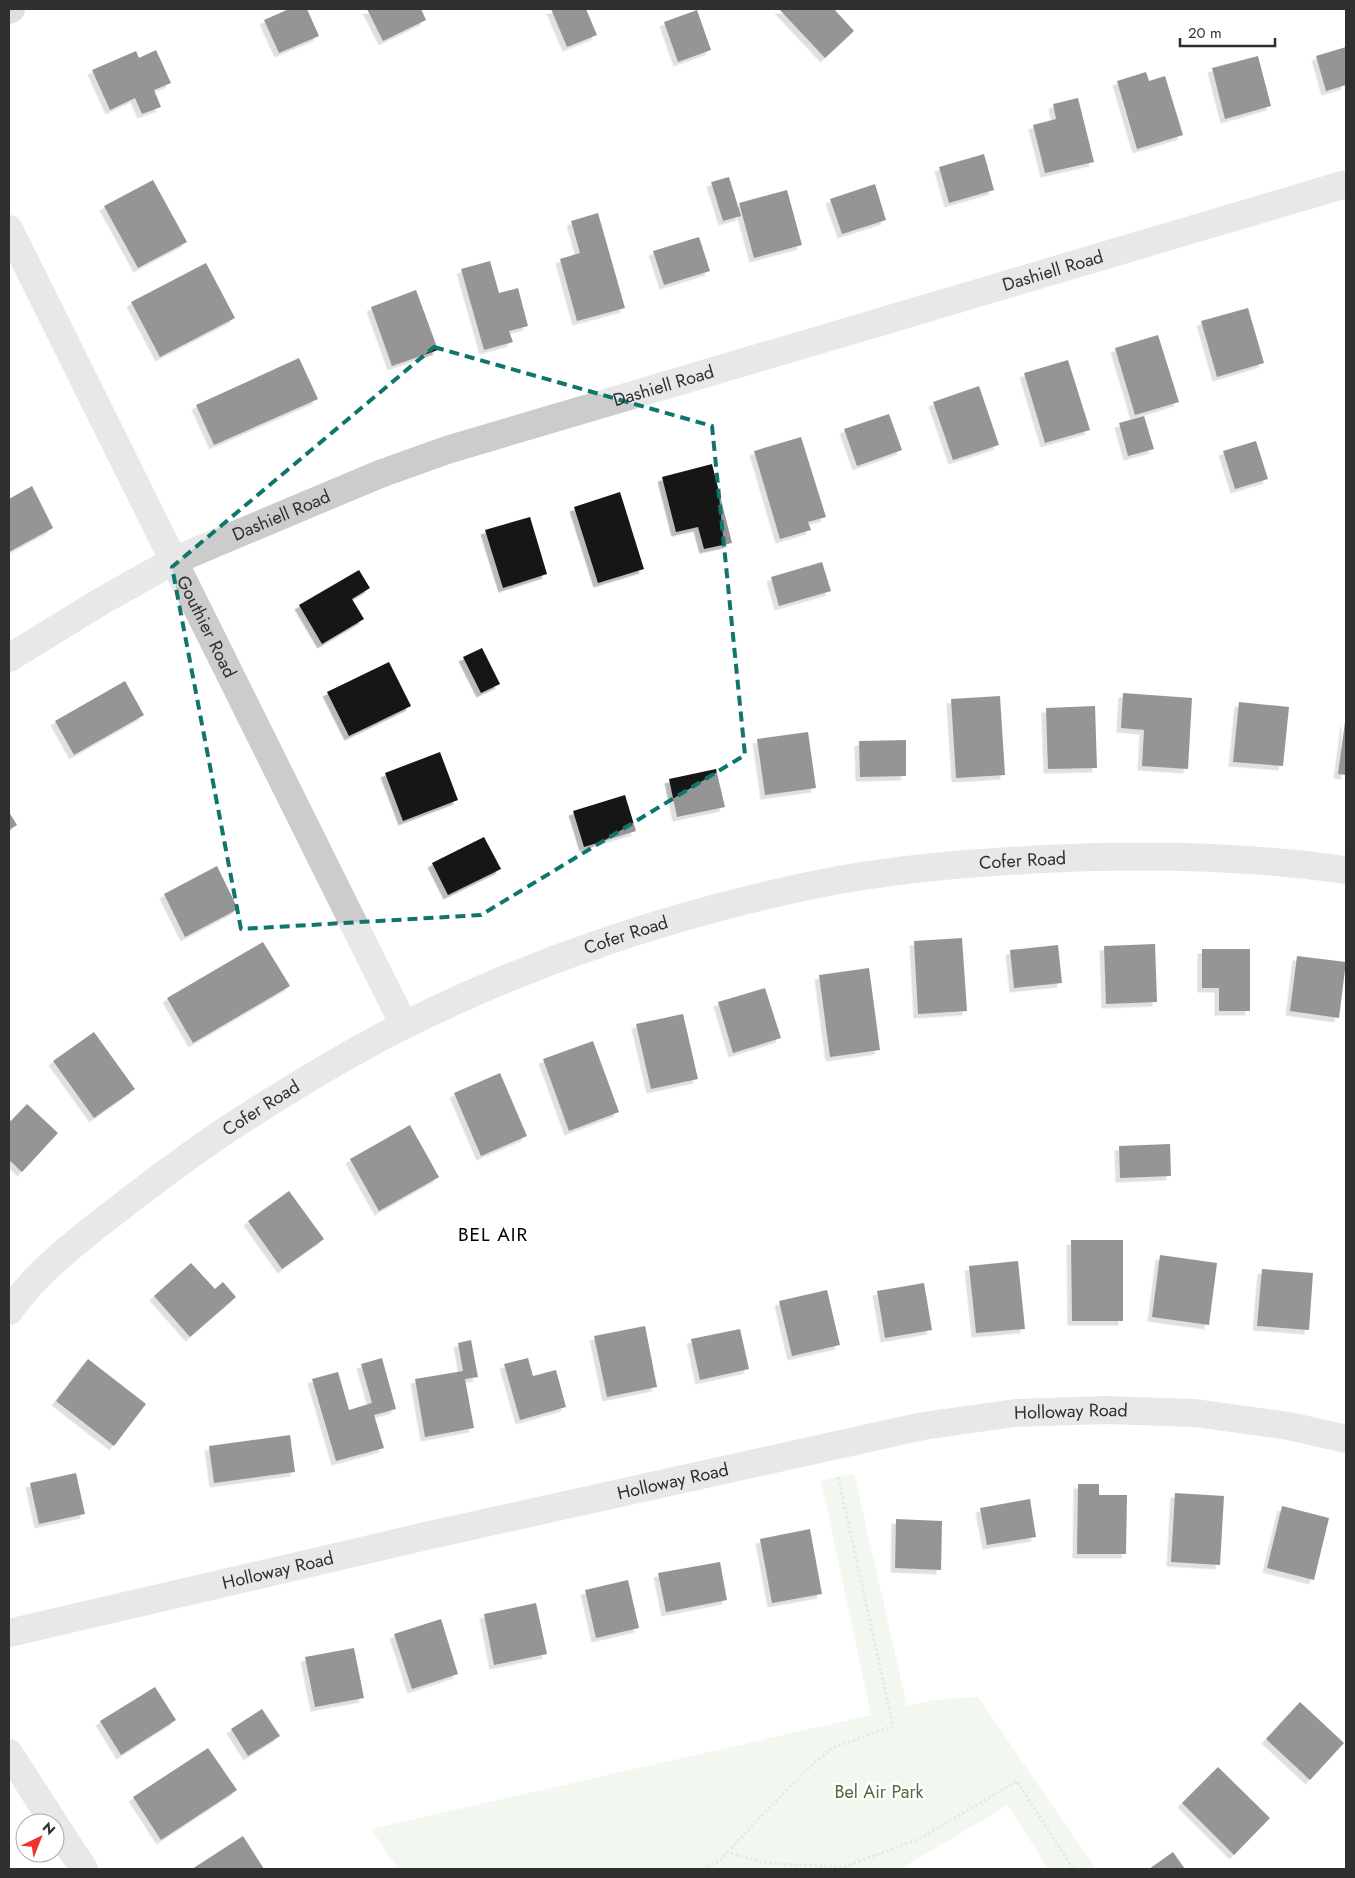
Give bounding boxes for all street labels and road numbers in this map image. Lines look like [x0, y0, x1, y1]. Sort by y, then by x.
street label: Dashiell Road [999, 244, 1106, 298]
street label: Dashiell Road [610, 359, 717, 413]
street label: Dashiell Road [228, 483, 334, 548]
street label: Gouthier Road [170, 571, 243, 682]
street label: Cofer Road [978, 845, 1067, 876]
street label: Cofer Road [580, 909, 671, 961]
street label: Cofer Road [217, 1074, 305, 1142]
street label: Holloway Road [1014, 1397, 1128, 1426]
street label: Holloway Road [615, 1456, 731, 1506]
street label: Holloway Road [220, 1545, 336, 1596]

